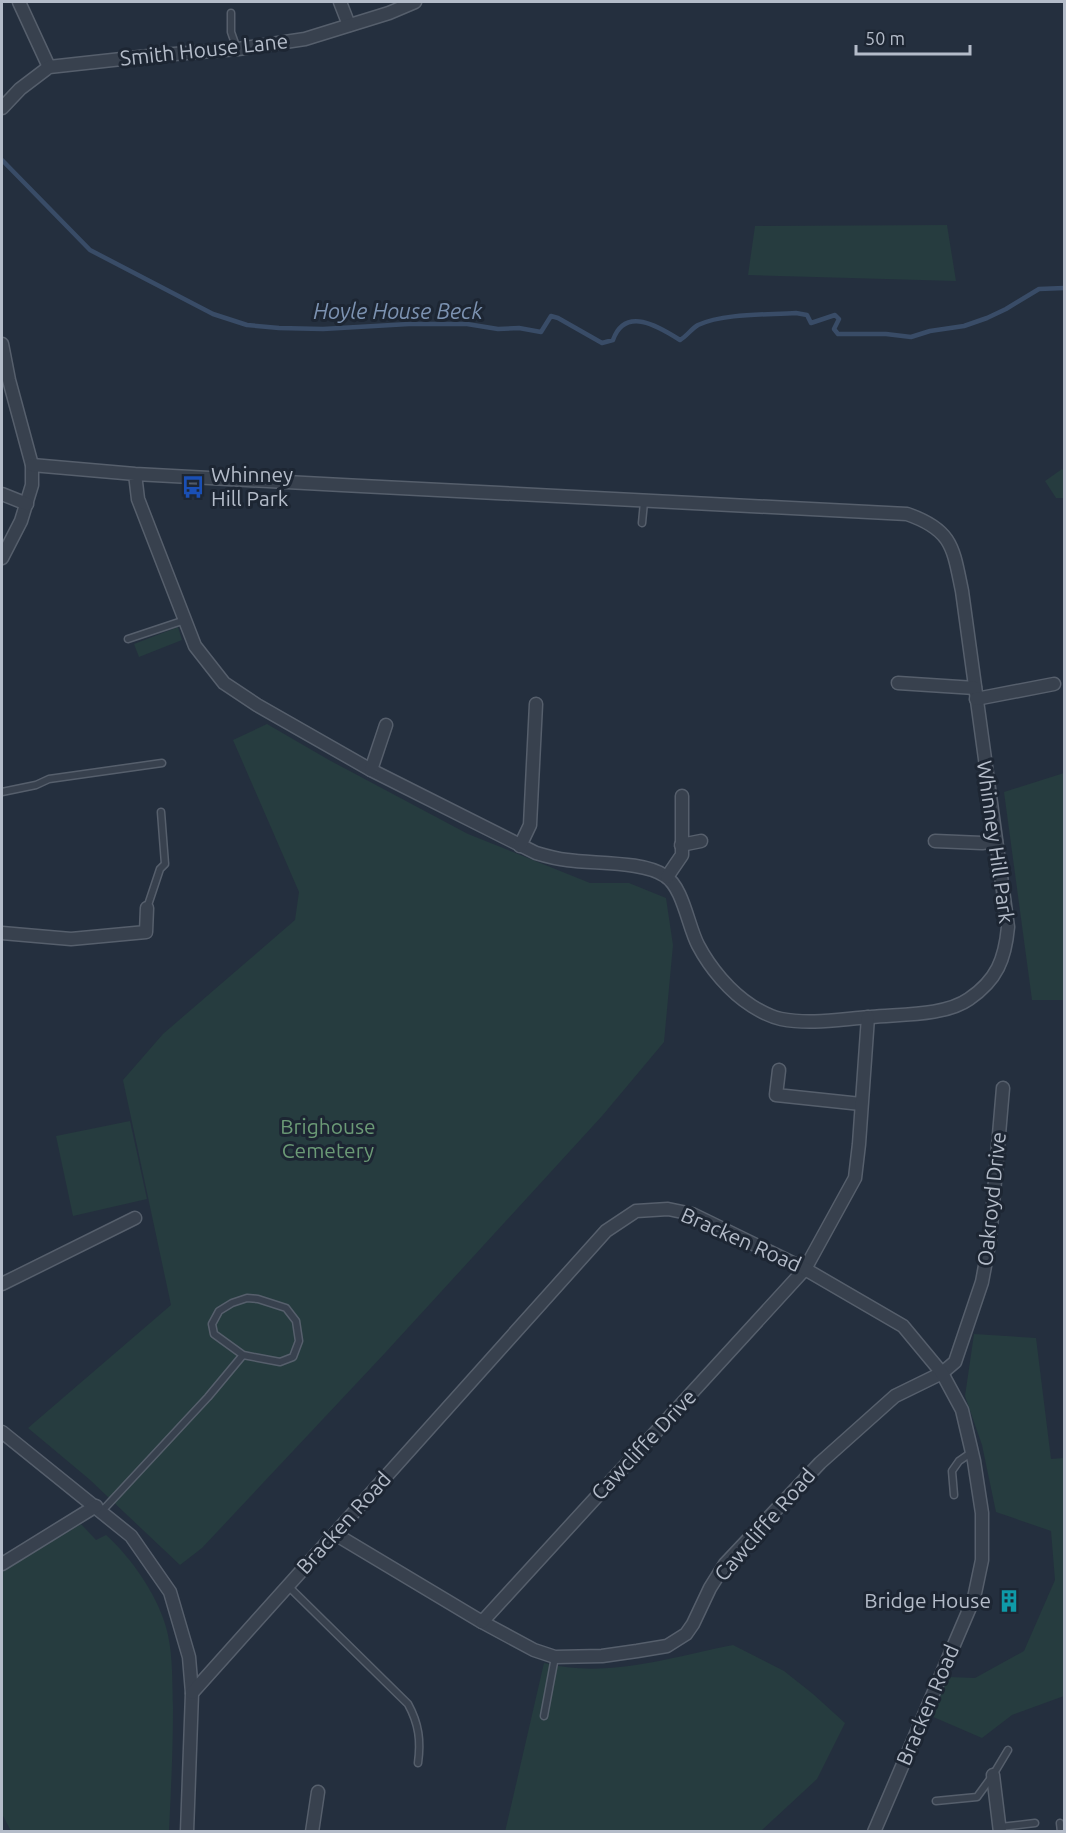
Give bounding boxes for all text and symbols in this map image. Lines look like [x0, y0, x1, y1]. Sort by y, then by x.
scale bar [856, 18, 970, 56]
street label: Smith House Lane [119, 28, 289, 70]
text: 50 m [865, 28, 905, 48]
water label: Hoyle House Beck [313, 298, 483, 323]
place label: Whinney Hill Park [211, 462, 293, 510]
bus stop icon: Whinney Hill Park [180, 474, 206, 500]
street label: Whinney Hill Park [973, 759, 1019, 925]
park label: Brighouse Cemetery [280, 1114, 376, 1162]
street label: Oakroyd Drive [972, 1131, 1010, 1267]
street label: Bracken Road [678, 1202, 805, 1276]
street label: Cawcliffe Drive [586, 1384, 701, 1505]
street label: Cawcliffe Road [709, 1463, 820, 1585]
street label: Bracken Road [291, 1466, 395, 1578]
place label: Bridge House [864, 1588, 991, 1612]
building icon: Bridge House [996, 1588, 1022, 1614]
street label: Bracken Road [891, 1641, 963, 1769]

